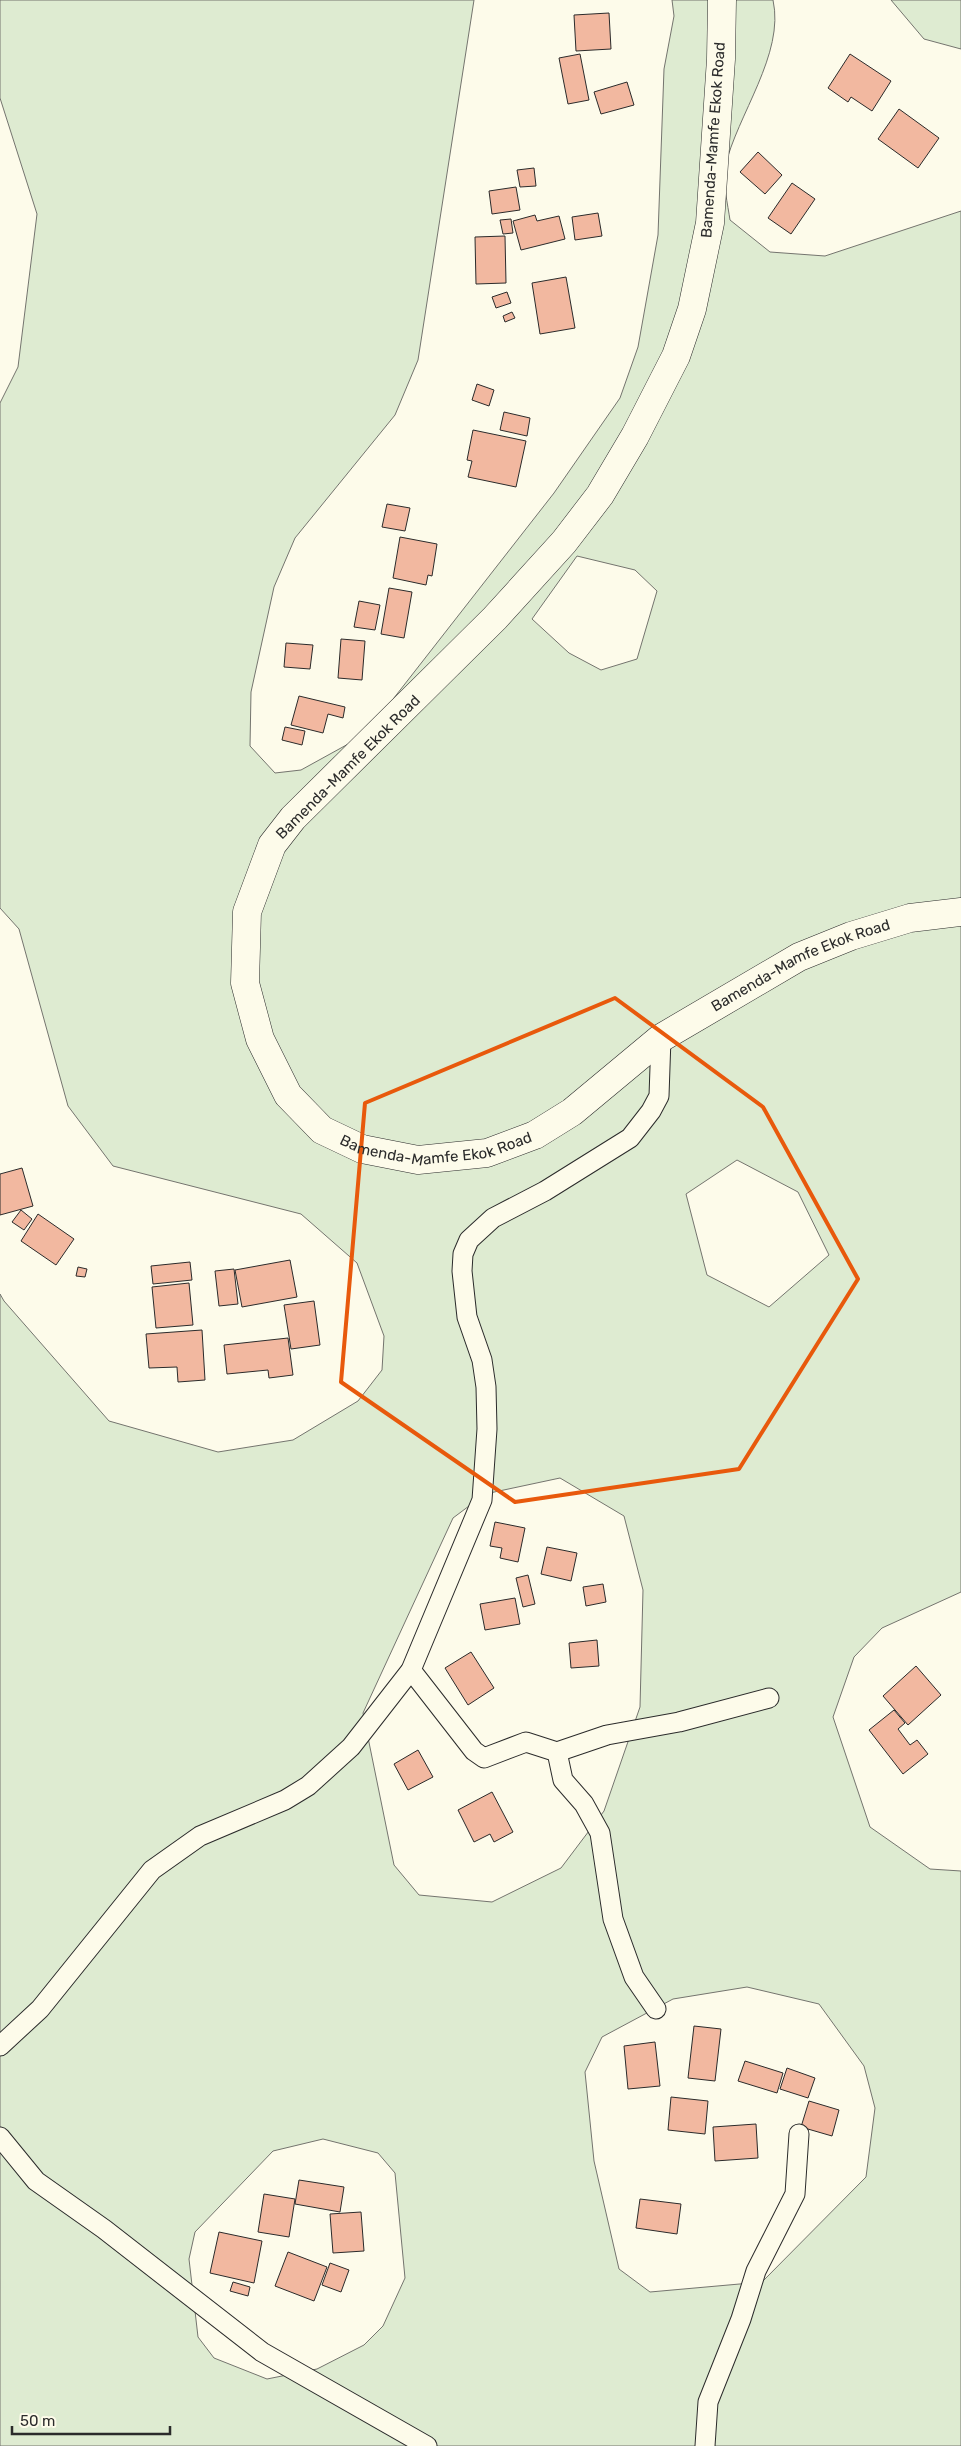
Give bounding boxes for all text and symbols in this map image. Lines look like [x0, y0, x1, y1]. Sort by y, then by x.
street label: Bamenda-Mamfe Ekok Road [697, 41, 729, 239]
street label: Bamenda-Mamfe Ekok Road [272, 691, 424, 843]
street label: Bamenda-Mamfe Ekok Road [708, 916, 892, 1016]
street label: Bamenda-Mamfe Ekok Road [338, 1124, 534, 1146]
text: Bamenda-Mamfe Ekok Road [337, 1128, 534, 1170]
scale bar [12, 2404, 170, 2436]
text: 50 m [20, 2412, 55, 2430]

